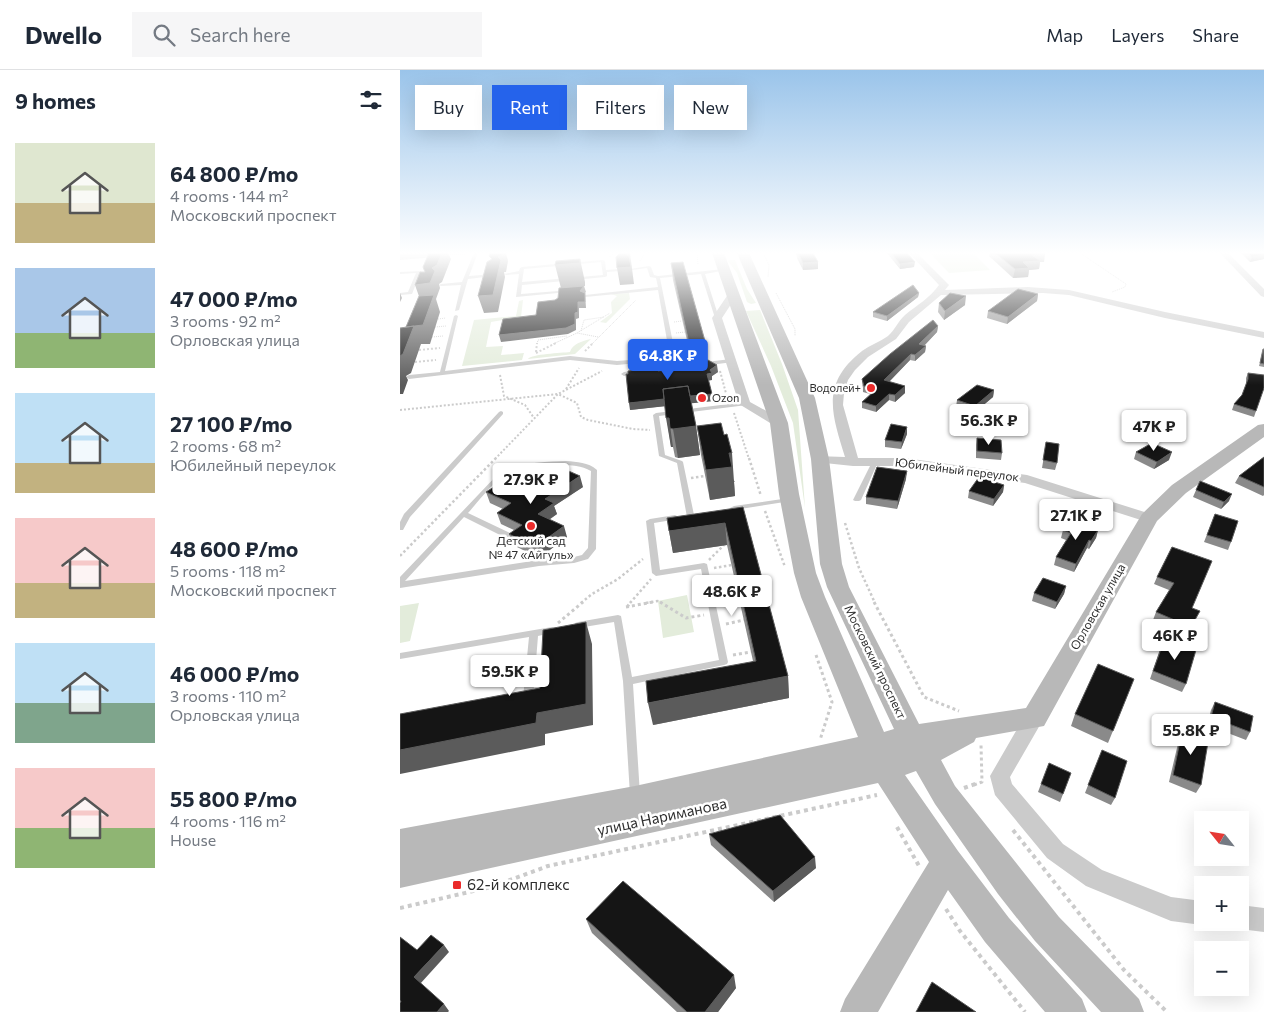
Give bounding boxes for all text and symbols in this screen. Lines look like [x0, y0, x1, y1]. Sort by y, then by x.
search box [132, 12, 482, 57]
text: Dwello [25, 20, 102, 49]
icon: search [150, 21, 178, 49]
text: Search here [190, 23, 291, 46]
text: Map [1046, 24, 1083, 46]
text: Layers [1111, 24, 1164, 46]
text: Share [1192, 24, 1239, 46]
chip: Buy [415, 85, 482, 130]
chip: Rent [492, 85, 567, 130]
chip: Filters [577, 85, 664, 130]
chip: New [674, 85, 747, 130]
icon: filters [357, 86, 385, 114]
text: 9 homes [15, 88, 96, 113]
text: 64 800 ₽/mo [170, 161, 298, 186]
icon: home [55, 163, 115, 223]
text: 4 rooms · 144 m² [170, 186, 289, 205]
text: Московский проспект [170, 205, 336, 224]
text: 47 000 ₽/mo [170, 286, 297, 311]
icon: home [55, 288, 115, 348]
text: 3 rooms · 92 m² [170, 311, 281, 330]
text: Орловская улица [170, 330, 300, 349]
pin: 64.8K ₽ [622, 338, 714, 381]
text: 64.8K ₽ [639, 345, 697, 364]
place label: Водолей+ [810, 381, 861, 394]
marker: Водолей+ [865, 382, 877, 394]
place label: Ozon [712, 391, 739, 404]
marker: Ozon [696, 392, 708, 404]
pin: 56.3K ₽ [943, 404, 1035, 446]
text: 56.3K ₽ [960, 410, 1018, 429]
pin: 47K ₽ [1119, 410, 1189, 452]
text: 27 100 ₽/mo [170, 411, 292, 436]
icon: home [55, 413, 115, 473]
text: 47K ₽ [1132, 416, 1176, 435]
text: 2 rooms · 68 m² [170, 436, 281, 455]
street label: Юбилейный переулок [894, 454, 1020, 484]
text: Юбилейный переулок [170, 455, 336, 474]
pin: 27.9K ₽ [485, 462, 577, 505]
text: 27.9K ₽ [503, 469, 559, 488]
pin: 27.1K ₽ [1030, 498, 1122, 541]
text: 27.1K ₽ [1050, 505, 1102, 524]
marker: Детский сад № 47 «Айгуль» [525, 520, 537, 532]
place label: Детский сад № 47 «Айгуль» [489, 533, 574, 561]
text: 48 600 ₽/mo [170, 536, 298, 561]
icon: home [55, 538, 115, 598]
text: 5 rooms · 118 m² [170, 561, 285, 580]
street label: Орловская улица [1067, 561, 1128, 652]
pin: 48.6K ₽ [686, 574, 778, 617]
text: Московский проспект [170, 580, 336, 599]
text: 48.6K ₽ [703, 581, 761, 600]
street label: Московский проспект [842, 602, 910, 721]
pin: 46K ₽ [1140, 618, 1210, 661]
text: 46K ₽ [1153, 625, 1197, 644]
pin: 59.5K ₽ [464, 654, 556, 697]
text: 46 000 ₽/mo [170, 661, 299, 686]
text: 59.5K ₽ [481, 661, 539, 680]
icon: home [55, 663, 115, 723]
text: 3 rooms · 110 m² [170, 686, 286, 705]
text: Орловская улица [170, 705, 300, 724]
pin: 55.8K ₽ [1145, 714, 1237, 756]
text: 55.8K ₽ [1162, 720, 1220, 739]
text: 55 800 ₽/mo [170, 786, 297, 811]
icon: home [55, 788, 115, 848]
street label: улица Нариманова [595, 793, 728, 839]
text: 4 rooms · 116 m² [170, 811, 286, 830]
north arrow [1194, 811, 1249, 866]
map controls [1194, 811, 1249, 996]
text: House [170, 830, 216, 849]
place label: 62-й комплекс [467, 875, 570, 893]
button: + [1194, 876, 1249, 931]
marker: 62-й комплекс [451, 879, 463, 891]
button: − [1194, 941, 1249, 996]

